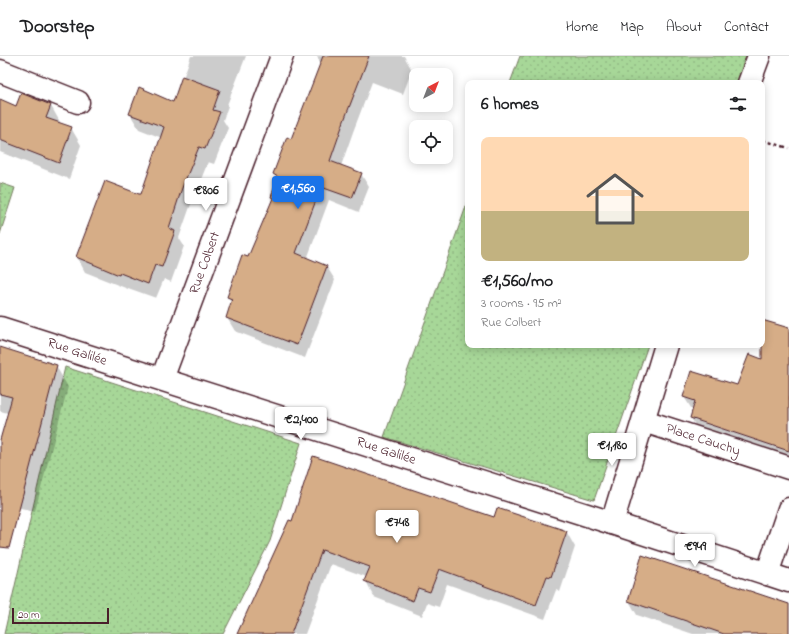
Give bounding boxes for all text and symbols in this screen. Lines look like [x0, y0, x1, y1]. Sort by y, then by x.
text: Doorstep [20, 14, 95, 41]
text: Home [566, 17, 598, 38]
text: Map [620, 17, 644, 38]
text: About [666, 17, 702, 38]
text: Contact [724, 17, 769, 38]
north arrow [409, 68, 453, 112]
map controls [409, 68, 453, 164]
text: 6 homes [481, 92, 539, 117]
icon: filters [727, 93, 749, 115]
button: locate [409, 120, 453, 164]
icon: home [579, 163, 651, 235]
pin: €1,560 [265, 176, 331, 210]
pin: €806 [182, 178, 230, 212]
text: €1,560 [281, 179, 315, 198]
text: €806 [193, 181, 219, 200]
street label: Rue Colbert [184, 229, 226, 297]
text: €1,560/mo [481, 269, 553, 294]
text: 3 rooms · 95 m² [481, 294, 562, 313]
text: Rue Colbert [481, 313, 541, 332]
street label: Rue Galilée [44, 332, 110, 372]
pin: €2,400 [268, 407, 334, 441]
text: €2,400 [284, 410, 318, 429]
street label: Place Cauchy [663, 418, 743, 463]
street label: Rue Galilée [353, 431, 419, 471]
pin: €1,180 [579, 433, 645, 467]
text: €1,180 [597, 436, 627, 455]
pin: €748 [373, 510, 421, 544]
text: €748 [385, 513, 409, 532]
pin: €949 [671, 534, 719, 568]
text: €949 [684, 537, 706, 556]
scale bar [12, 606, 109, 625]
text: 20 m [18, 607, 40, 623]

